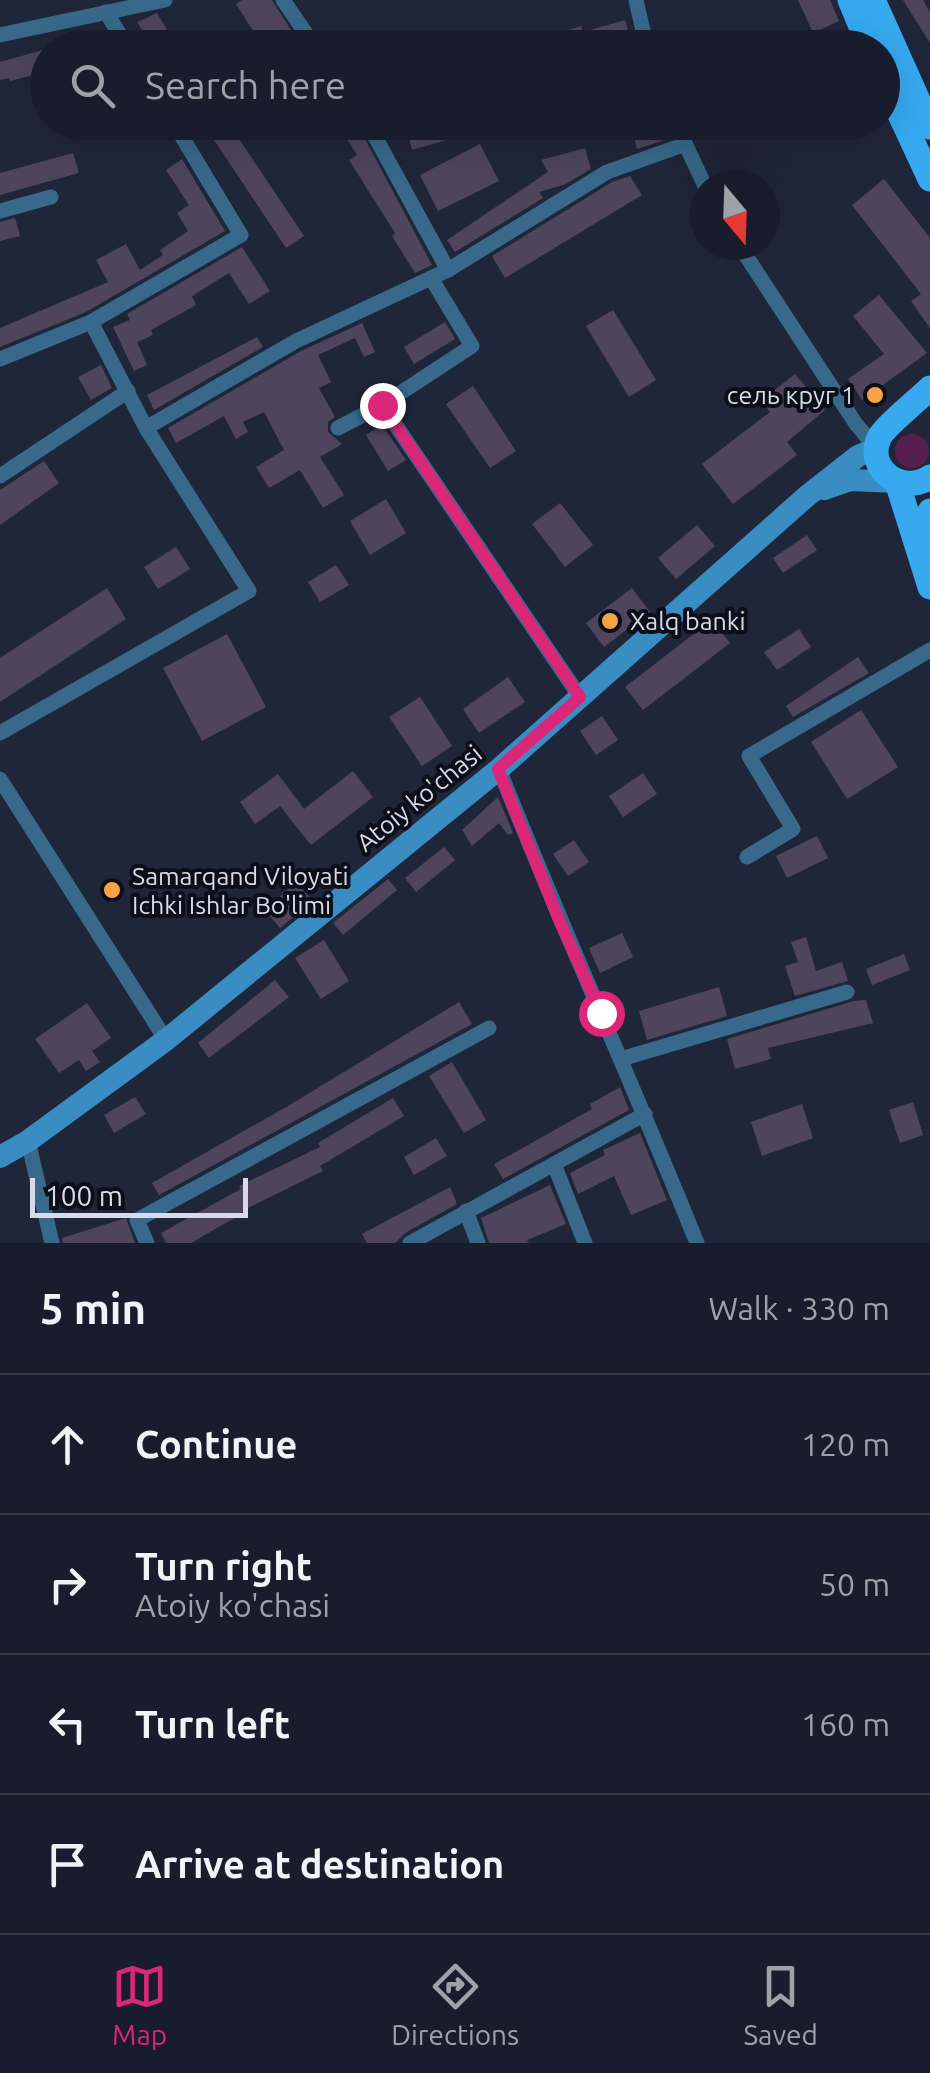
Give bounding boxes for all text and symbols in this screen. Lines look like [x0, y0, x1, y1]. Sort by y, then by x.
search box [30, 30, 900, 140]
icon: search [65, 58, 120, 113]
text: Search here [145, 64, 346, 106]
north arrow [690, 170, 780, 260]
place label: сель круг 1 [727, 381, 855, 409]
route end [360, 383, 406, 429]
marker: сель круг 1 [864, 384, 886, 406]
place label: Xalq banki [630, 607, 746, 635]
marker: Xalq banki [599, 610, 621, 632]
street label: Atoiy ko'chasi [351, 739, 487, 857]
place label: Samarqand Viloyati Ichki Ishlar Bo'limi [132, 862, 349, 919]
marker: Samarqand Viloyati Ichki Ishlar Bo'limi [101, 879, 123, 901]
route start [579, 991, 625, 1037]
scale bar [30, 1173, 248, 1218]
text: 100 m [45, 1180, 123, 1211]
text: 5 min [40, 1285, 146, 1332]
text: Walk · 330 m [708, 1290, 890, 1326]
icon: ahead [40, 1417, 95, 1472]
text: Continue [135, 1423, 297, 1465]
text: 120 m [801, 1426, 890, 1462]
text: Turn right [135, 1545, 312, 1587]
icon: right [40, 1557, 95, 1612]
text: 50 m [819, 1566, 890, 1602]
text: Atoiy ko'chasi [135, 1587, 330, 1623]
icon: left [40, 1697, 95, 1752]
text: Turn left [135, 1703, 290, 1745]
text: 160 m [801, 1706, 890, 1742]
icon: arrive [40, 1837, 95, 1892]
text: Arrive at destination [135, 1843, 504, 1885]
tab: Map [112, 1959, 167, 2050]
tab: Directions [391, 1959, 519, 2050]
tab: Saved [743, 1959, 818, 2050]

